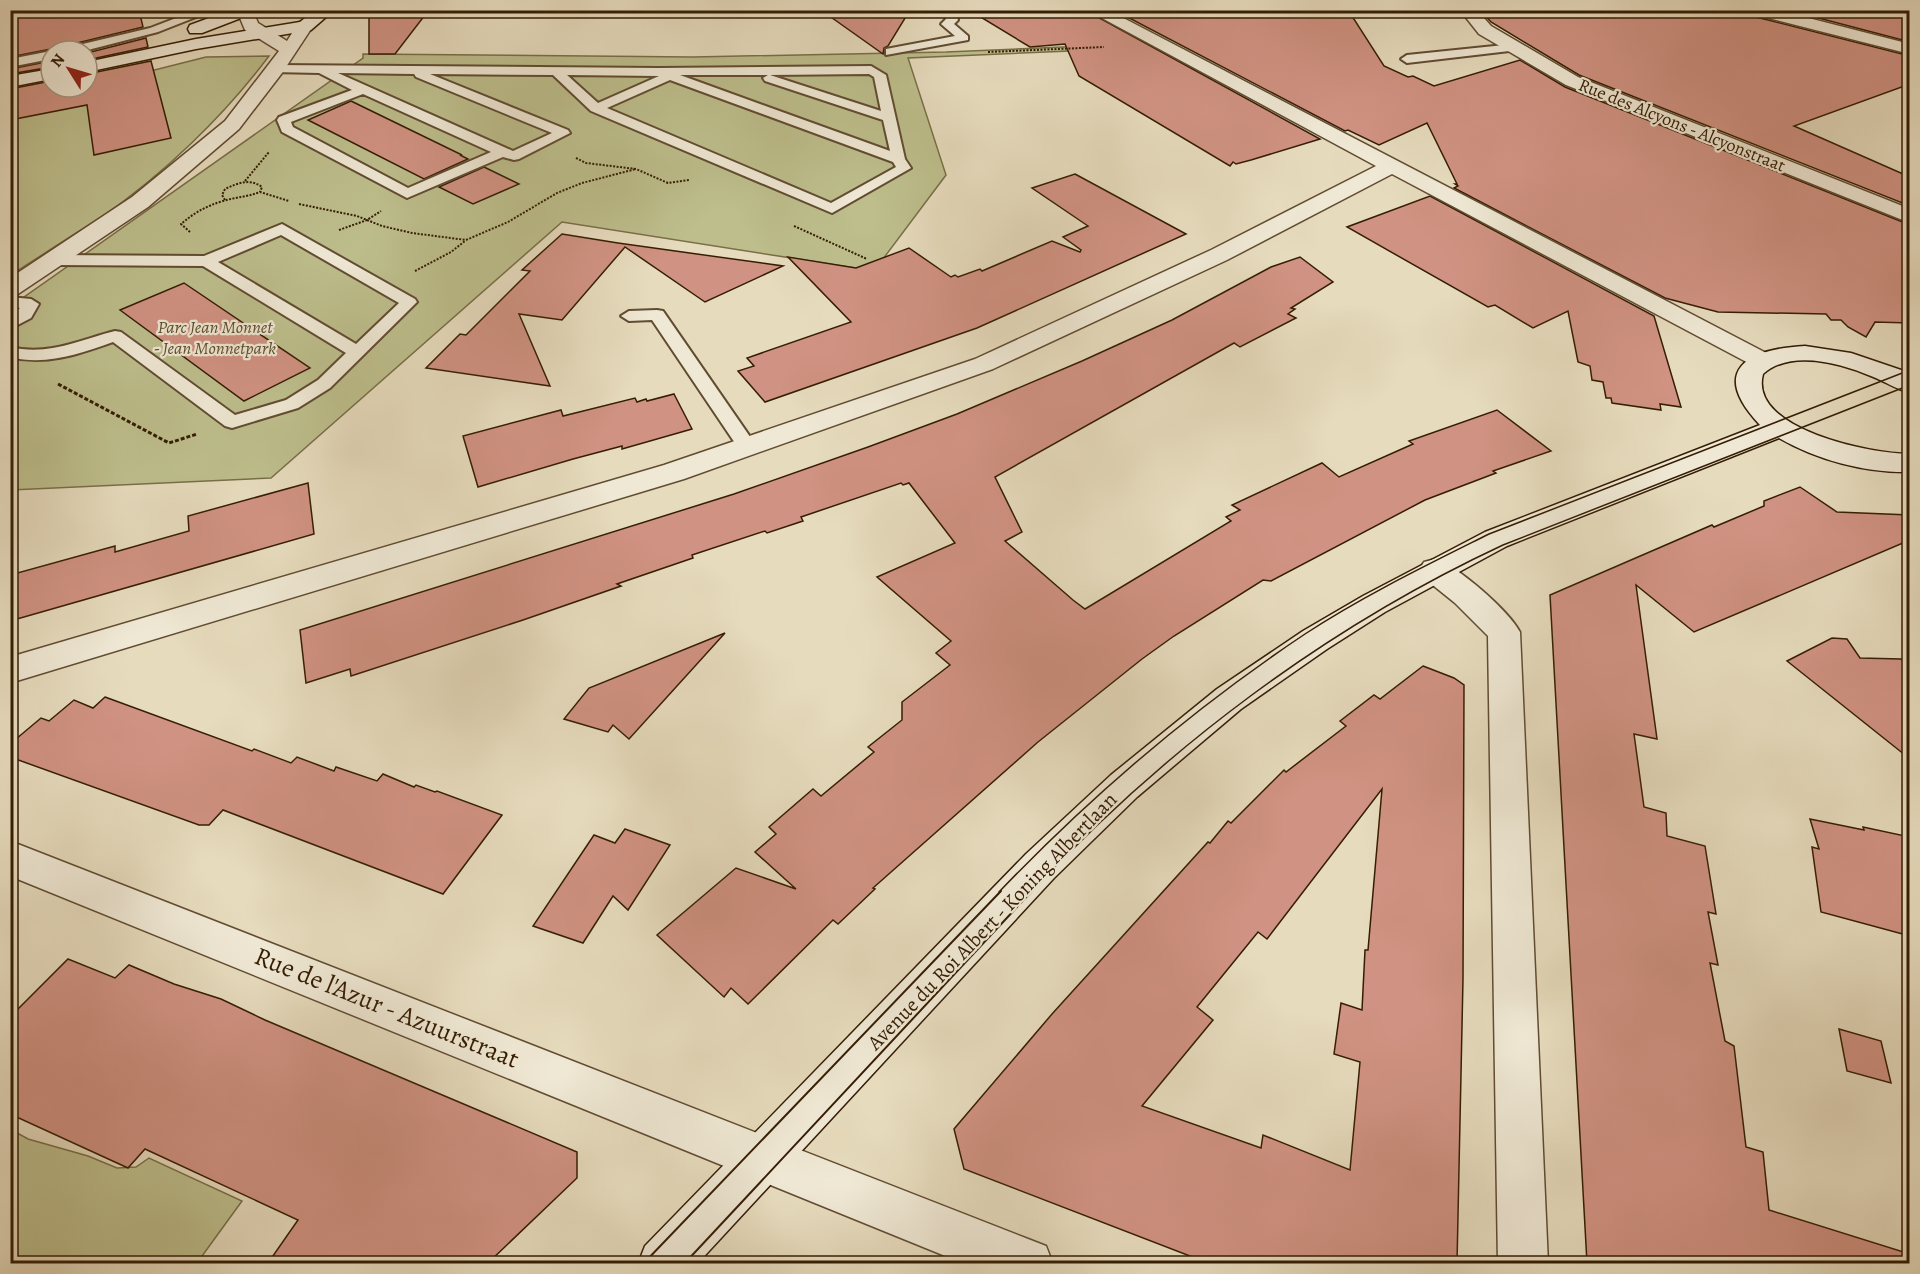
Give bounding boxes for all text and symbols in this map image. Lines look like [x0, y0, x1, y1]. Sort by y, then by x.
north arrow [39, 39, 99, 99]
text: N [46, 49, 70, 72]
street label: Rue des Alcyons - Alcyonstraat [1575, 72, 1789, 178]
park label: Parc Jean Monnet - Jean Monnetpark [154, 315, 276, 360]
street label: Avenue du Roi Albert - Koning Albertlaan [860, 786, 1123, 1057]
street label: Rue de l'Azur - Azuurstraat [249, 938, 525, 1077]

